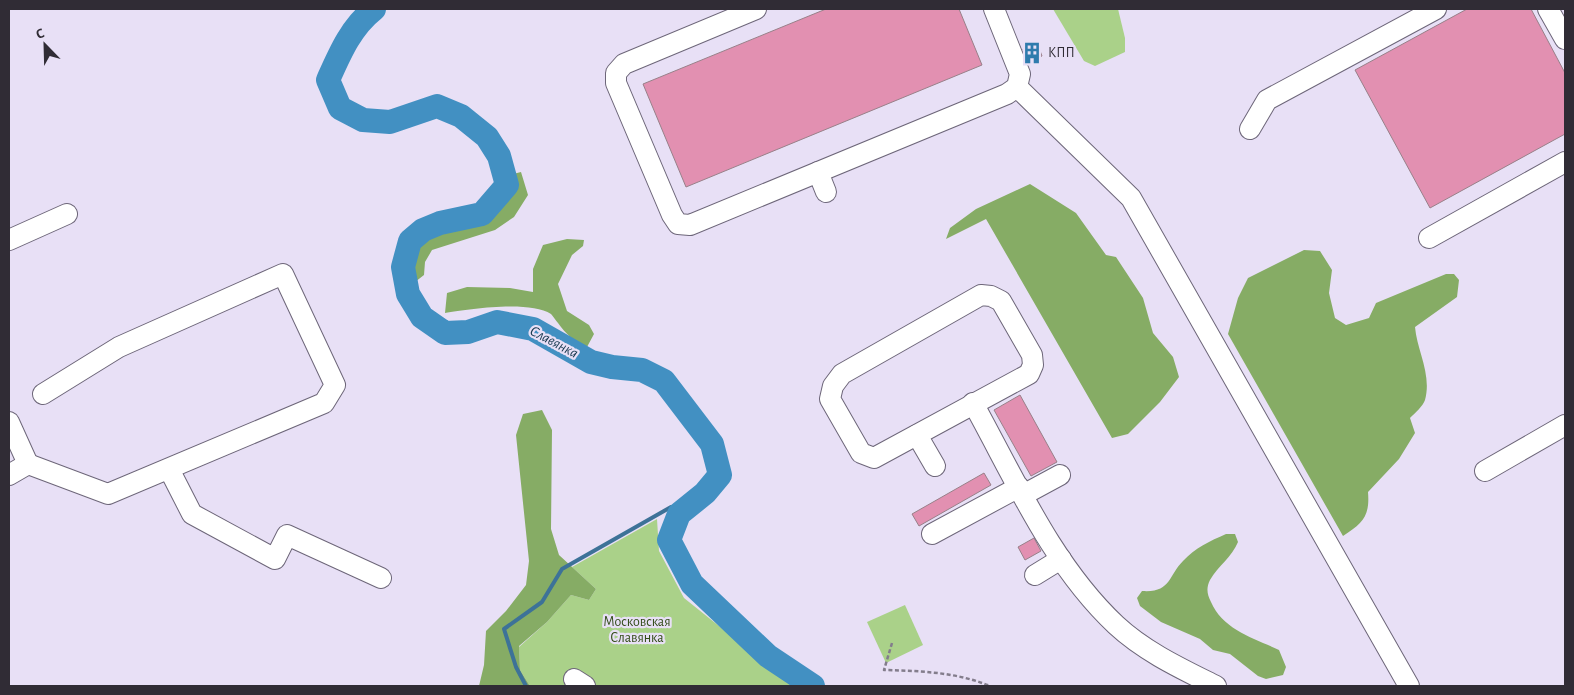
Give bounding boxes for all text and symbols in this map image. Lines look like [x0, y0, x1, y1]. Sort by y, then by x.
north arrow [20, 20, 70, 70]
text: С [34, 26, 47, 42]
building icon: КПП [1019, 40, 1045, 66]
place label: КПП [1048, 46, 1075, 60]
water label: Славянка [527, 323, 581, 361]
park label: Московская Славянка [603, 615, 671, 645]

